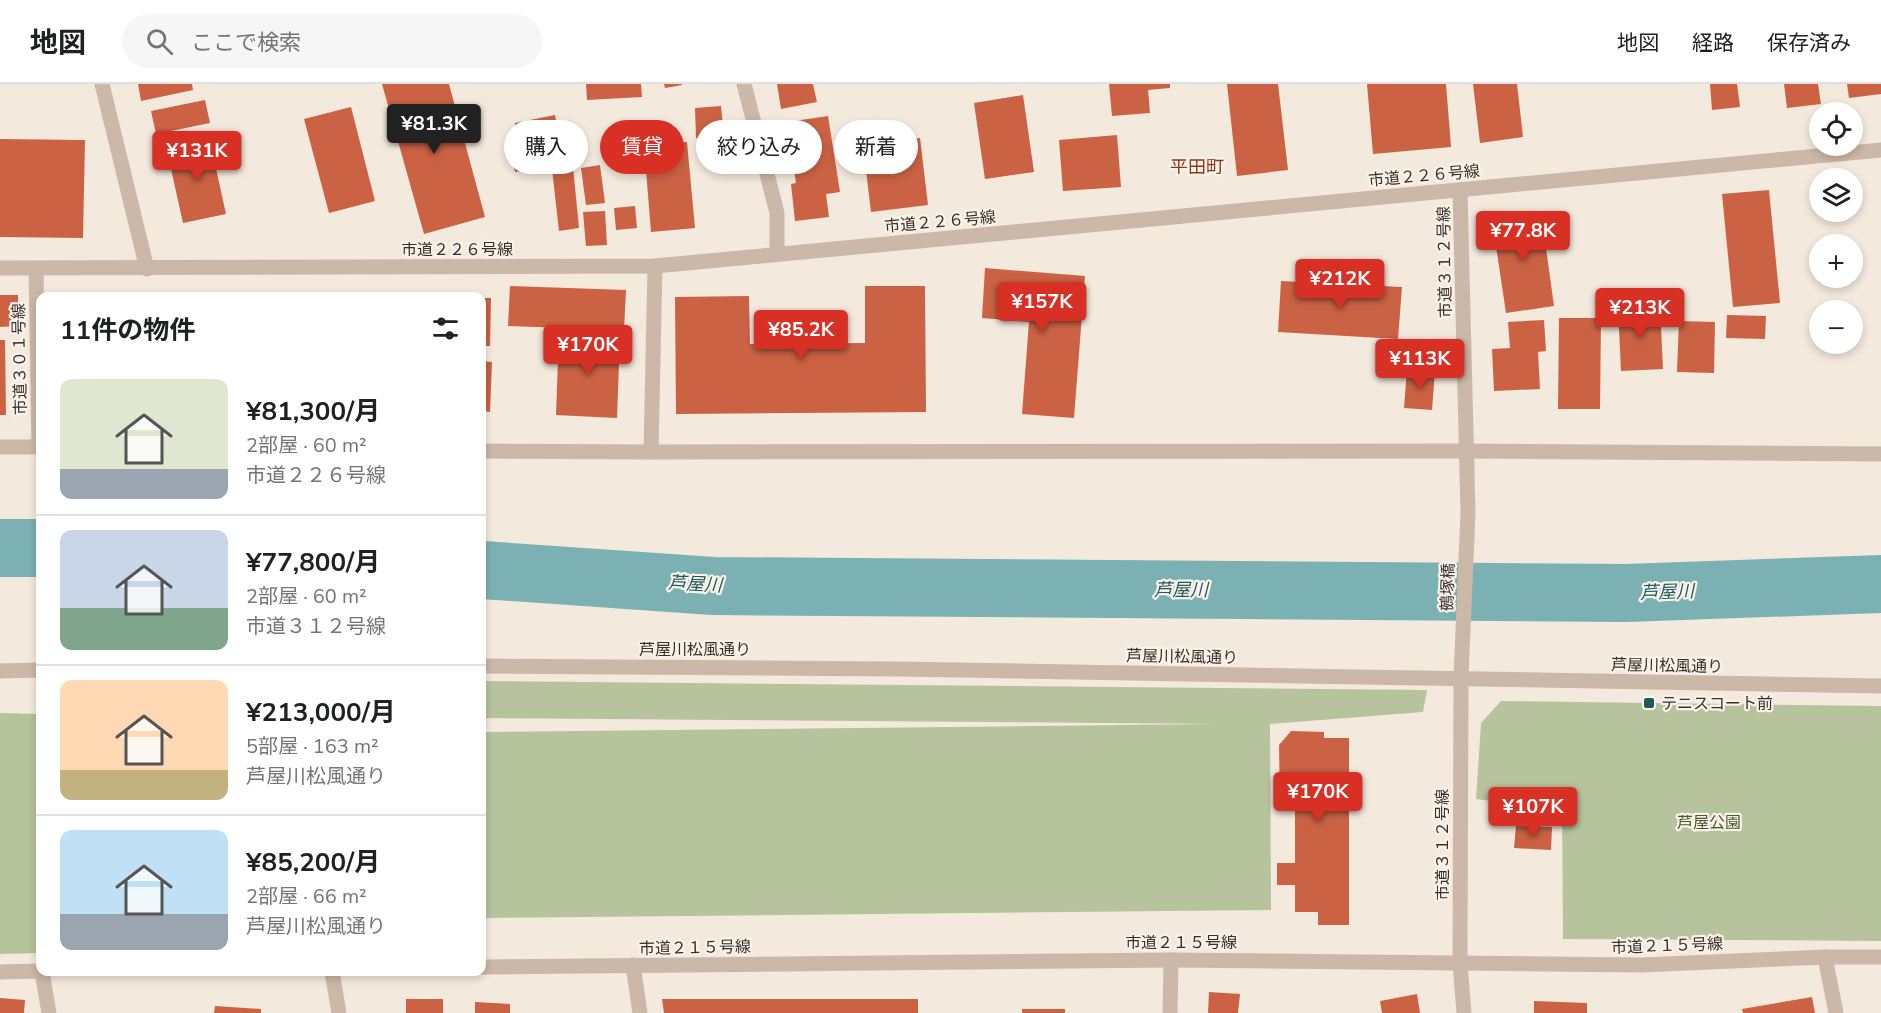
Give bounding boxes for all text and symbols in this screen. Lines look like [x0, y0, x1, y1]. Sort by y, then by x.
search box [122, 14, 542, 68]
text: 地図 [30, 24, 86, 62]
icon: search [143, 25, 176, 58]
text: ここで検索 [191, 28, 301, 58]
text: 地図 [1617, 29, 1659, 57]
text: 経路 [1692, 29, 1734, 57]
text: 保存済み [1767, 29, 1851, 57]
map controls [1809, 102, 1863, 354]
button: locate [1809, 102, 1863, 156]
pin: ¥81.3K [385, 104, 483, 155]
text: ¥81.3K [401, 110, 467, 137]
chip: 購入 [504, 120, 588, 174]
chip: 賃貸 [600, 120, 684, 174]
chip: 絞り込み [696, 120, 822, 174]
chip: 新着 [834, 120, 918, 174]
pin: ¥131K [155, 131, 239, 182]
text: ¥131K [166, 137, 228, 164]
district label: 平田町 [1170, 155, 1224, 179]
street label: 市道２２６号線 [1367, 160, 1481, 192]
button: layers [1809, 168, 1863, 222]
street label: 市道２２６号線 [883, 206, 997, 238]
street label: 市道３１２号線 [1433, 206, 1457, 318]
pin: ¥77.8K [1474, 211, 1572, 262]
text: ¥77.8K [1490, 217, 1556, 244]
button: + [1809, 234, 1863, 288]
street label: 市道２２６号線 [401, 239, 513, 261]
pin: ¥212K [1298, 259, 1382, 310]
text: ¥212K [1309, 265, 1371, 292]
pin: ¥157K [1000, 282, 1084, 333]
text: ¥157K [1011, 288, 1073, 315]
pin: ¥213K [1598, 288, 1682, 339]
text: ¥213K [1609, 294, 1671, 321]
button: − [1809, 300, 1863, 354]
street label: 市道３０１号線 [8, 303, 32, 415]
pin: ¥85.2K [752, 310, 850, 361]
icon: filters [429, 312, 462, 345]
text: 11件の物件 [60, 313, 195, 348]
text: ¥85.2K [768, 316, 834, 343]
pin: ¥170K [546, 325, 630, 376]
text: ¥170K [557, 331, 619, 358]
pin: ¥113K [1378, 339, 1462, 390]
text: ¥113K [1389, 345, 1451, 372]
text: ¥81,300/月 [246, 394, 380, 429]
icon: home [108, 403, 180, 475]
text: 2部屋 · 60 m² [246, 432, 367, 459]
text: 市道２２６号線 [246, 462, 386, 489]
text: ¥77,800/月 [246, 545, 380, 580]
icon: home [108, 554, 180, 626]
street label: 鵺塚橋 [1436, 563, 1460, 611]
water label: 芦屋川 [667, 571, 725, 598]
water label: 芦屋川 [1154, 578, 1210, 602]
water label: 芦屋川 [1640, 579, 1696, 605]
text: 2部屋 · 60 m² [246, 583, 367, 610]
text: 市道３１２号線 [246, 613, 386, 640]
street label: 芦屋川松風通り [639, 639, 751, 661]
street label: 芦屋川松風通り [1126, 645, 1238, 669]
street label: 芦屋川松風通り [1611, 654, 1723, 678]
place label: テニスコート前 [1661, 693, 1773, 715]
text: ¥213,000/月 [246, 695, 396, 730]
marker: テニスコート前 [1642, 696, 1656, 710]
icon: home [108, 704, 180, 776]
text: 5部屋 · 163 m² [246, 733, 379, 760]
text: 芦屋川松風通り [246, 763, 386, 790]
pin: ¥170K [1276, 772, 1360, 823]
text: ¥170K [1287, 778, 1349, 805]
pin: ¥107K [1491, 787, 1575, 838]
street label: 市道３１２号線 [1432, 789, 1454, 901]
text: ¥107K [1502, 793, 1564, 820]
park label: 芦屋公園 [1677, 812, 1741, 834]
text: ¥85,200/月 [246, 845, 380, 880]
icon: home [108, 854, 180, 926]
text: 2部屋 · 66 m² [246, 883, 367, 910]
text: 芦屋川松風通り [246, 913, 386, 940]
street label: 市道２１５号線 [1125, 932, 1237, 954]
street label: 市道２１５号線 [1611, 933, 1723, 959]
street label: 市道２１５号線 [639, 936, 751, 960]

